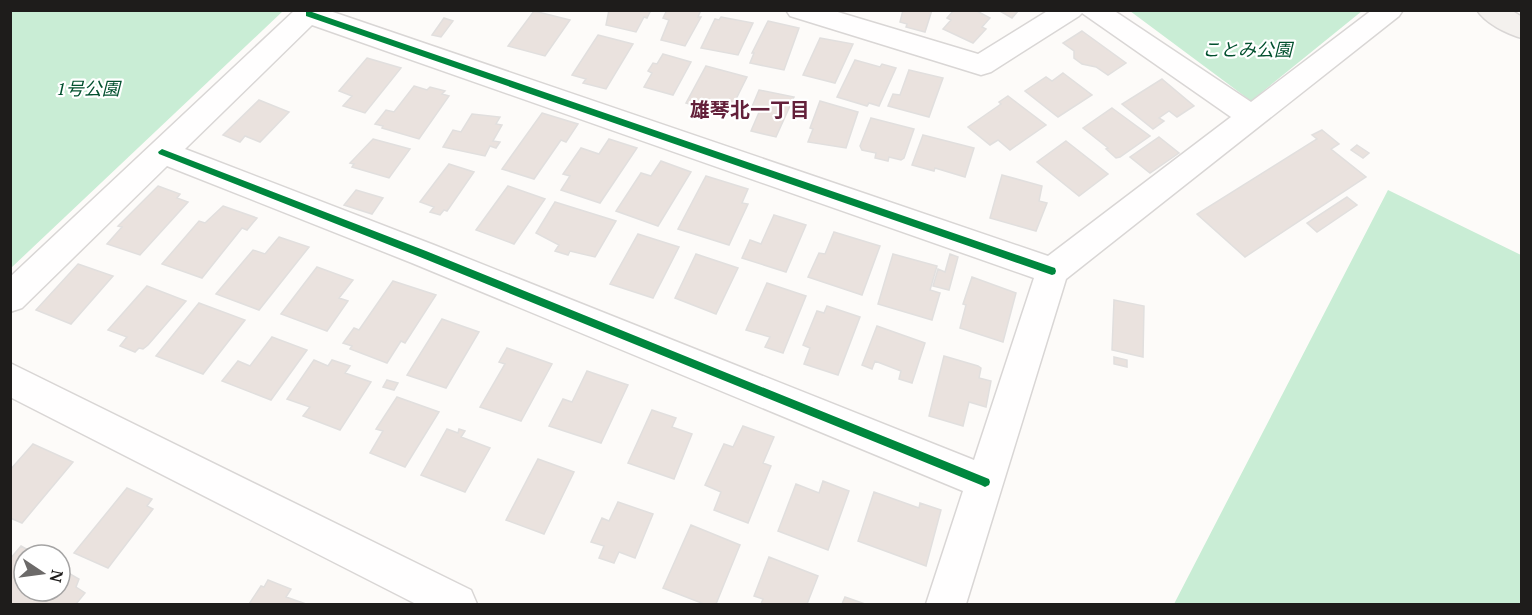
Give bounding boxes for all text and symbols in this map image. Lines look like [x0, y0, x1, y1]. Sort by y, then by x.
park label: ことみ公園 [1202, 37, 1295, 61]
park label: 1号公園 [56, 76, 123, 100]
district label: 雄琴北一丁目 [690, 96, 810, 123]
north arrow [12, 543, 72, 603]
text: N [45, 568, 69, 585]

